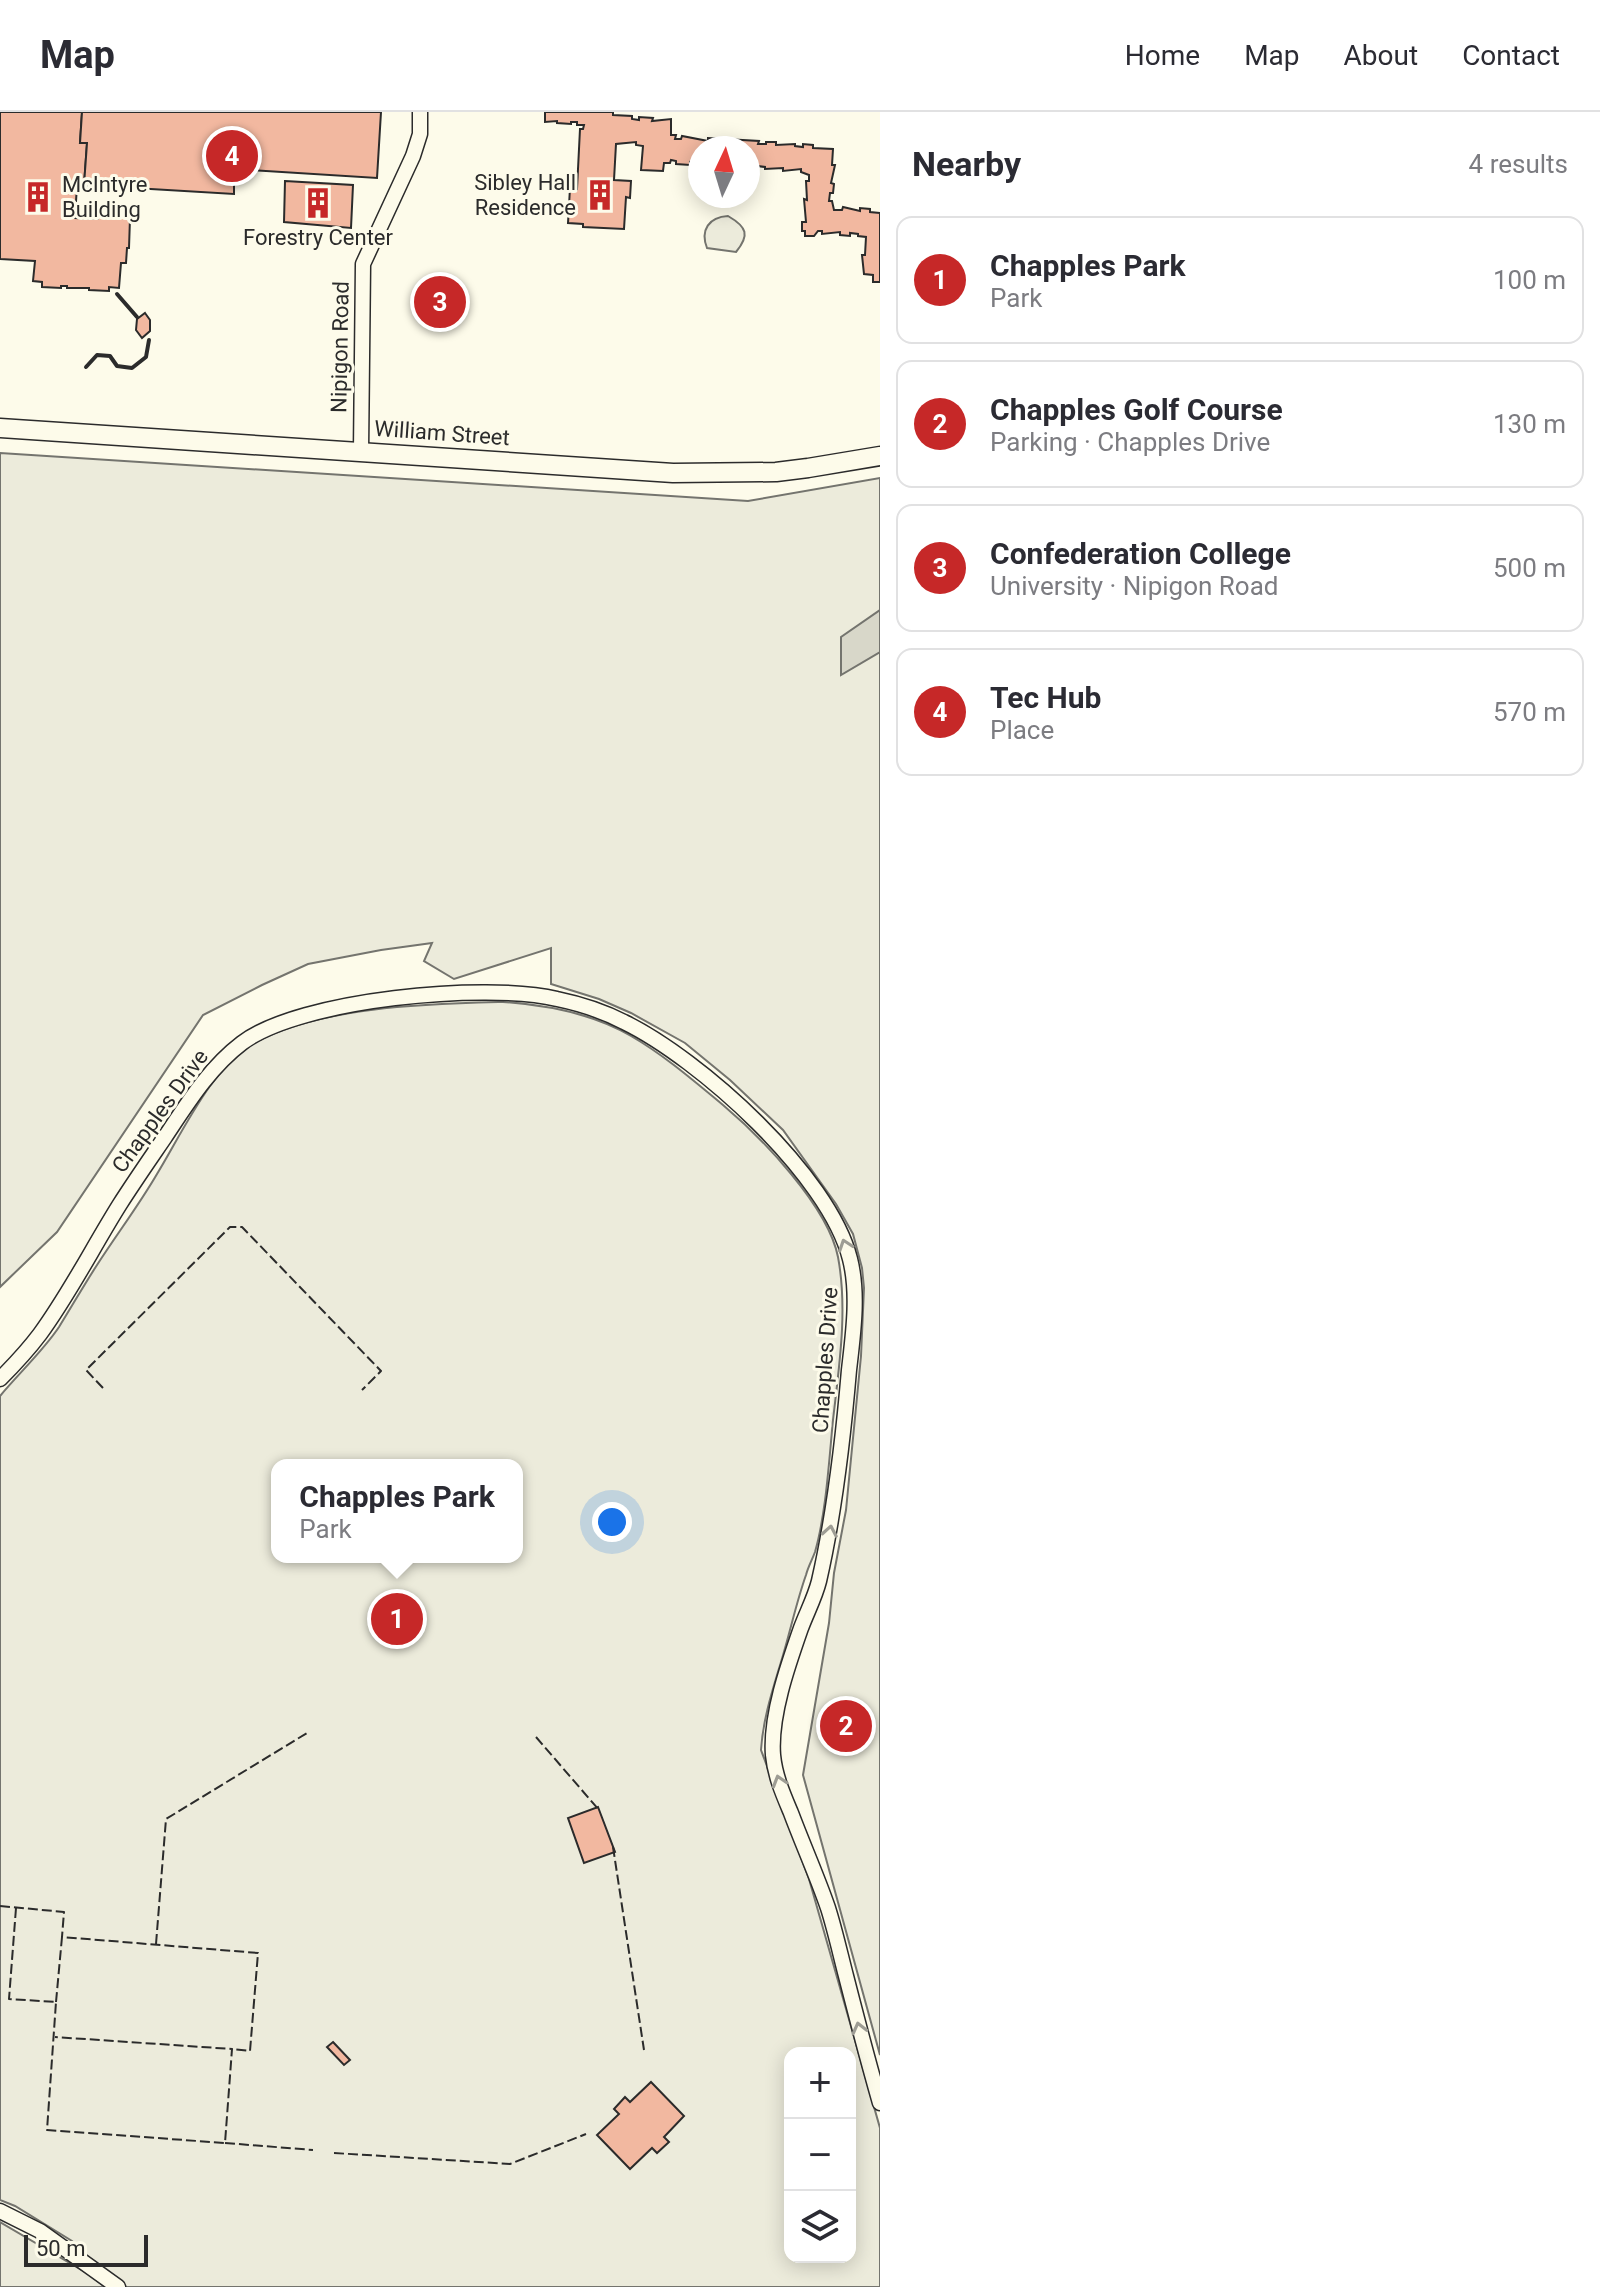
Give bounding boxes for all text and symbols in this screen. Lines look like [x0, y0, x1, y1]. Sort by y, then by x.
text: Map [40, 33, 115, 77]
text: Home [1125, 39, 1200, 72]
text: Map [1244, 39, 1300, 72]
text: About [1344, 39, 1418, 72]
text: Contact [1462, 39, 1560, 72]
pin: 4 [206, 126, 258, 186]
north arrow [688, 136, 760, 208]
text: Nearby [912, 144, 1021, 184]
text: 4 results [1469, 149, 1568, 179]
place label: Sibley Hall Residence [474, 170, 576, 220]
place label: McIntyre Building [62, 172, 147, 222]
building icon: Sibley Hall Residence [583, 178, 617, 212]
building icon: McIntyre Building [21, 180, 55, 214]
building icon: Forestry Center [301, 186, 335, 220]
place label: Forestry Center [243, 225, 394, 250]
text: Chapples Park [990, 248, 1185, 283]
text: 1 [933, 265, 947, 295]
text: 100 m [1493, 265, 1566, 295]
pin: 3 [414, 272, 466, 332]
street label: Nipigon Road [326, 281, 354, 413]
text: Park [990, 283, 1042, 313]
text: Chapples Golf Course [990, 392, 1283, 427]
text: 2 [933, 409, 947, 439]
text: 130 m [1493, 409, 1566, 439]
street label: William Street [373, 416, 511, 450]
text: Parking · Chapples Drive [990, 427, 1270, 457]
text: Confederation College [990, 536, 1291, 571]
text: 3 [933, 553, 947, 583]
text: 500 m [1493, 553, 1566, 583]
text: University · Nipigon Road [990, 571, 1279, 601]
text: Tec Hub [990, 680, 1101, 715]
text: 4 [933, 697, 947, 727]
text: 570 m [1493, 697, 1566, 727]
text: Place [990, 715, 1054, 745]
street label: Chapples Drive [107, 1044, 213, 1178]
one-way arrow [839, 1239, 855, 1253]
street label: Chapples Drive [807, 1286, 843, 1434]
popup [271, 1459, 523, 1563]
text: Chapples Park [299, 1479, 495, 1514]
your location [592, 1502, 632, 1542]
text: Park [299, 1514, 352, 1544]
one-way arrow [820, 1524, 837, 1538]
pin: 1 [371, 1589, 423, 1649]
pin: 2 [820, 1696, 872, 1756]
one-way arrow [772, 1775, 788, 1789]
one-way arrow [852, 2022, 869, 2036]
map controls [784, 2047, 856, 2263]
button: + [784, 2047, 856, 2119]
button: − [784, 2119, 856, 2191]
button: layers [784, 2191, 856, 2263]
scale bar [24, 2231, 148, 2267]
text: 50 m [36, 2236, 85, 2261]

